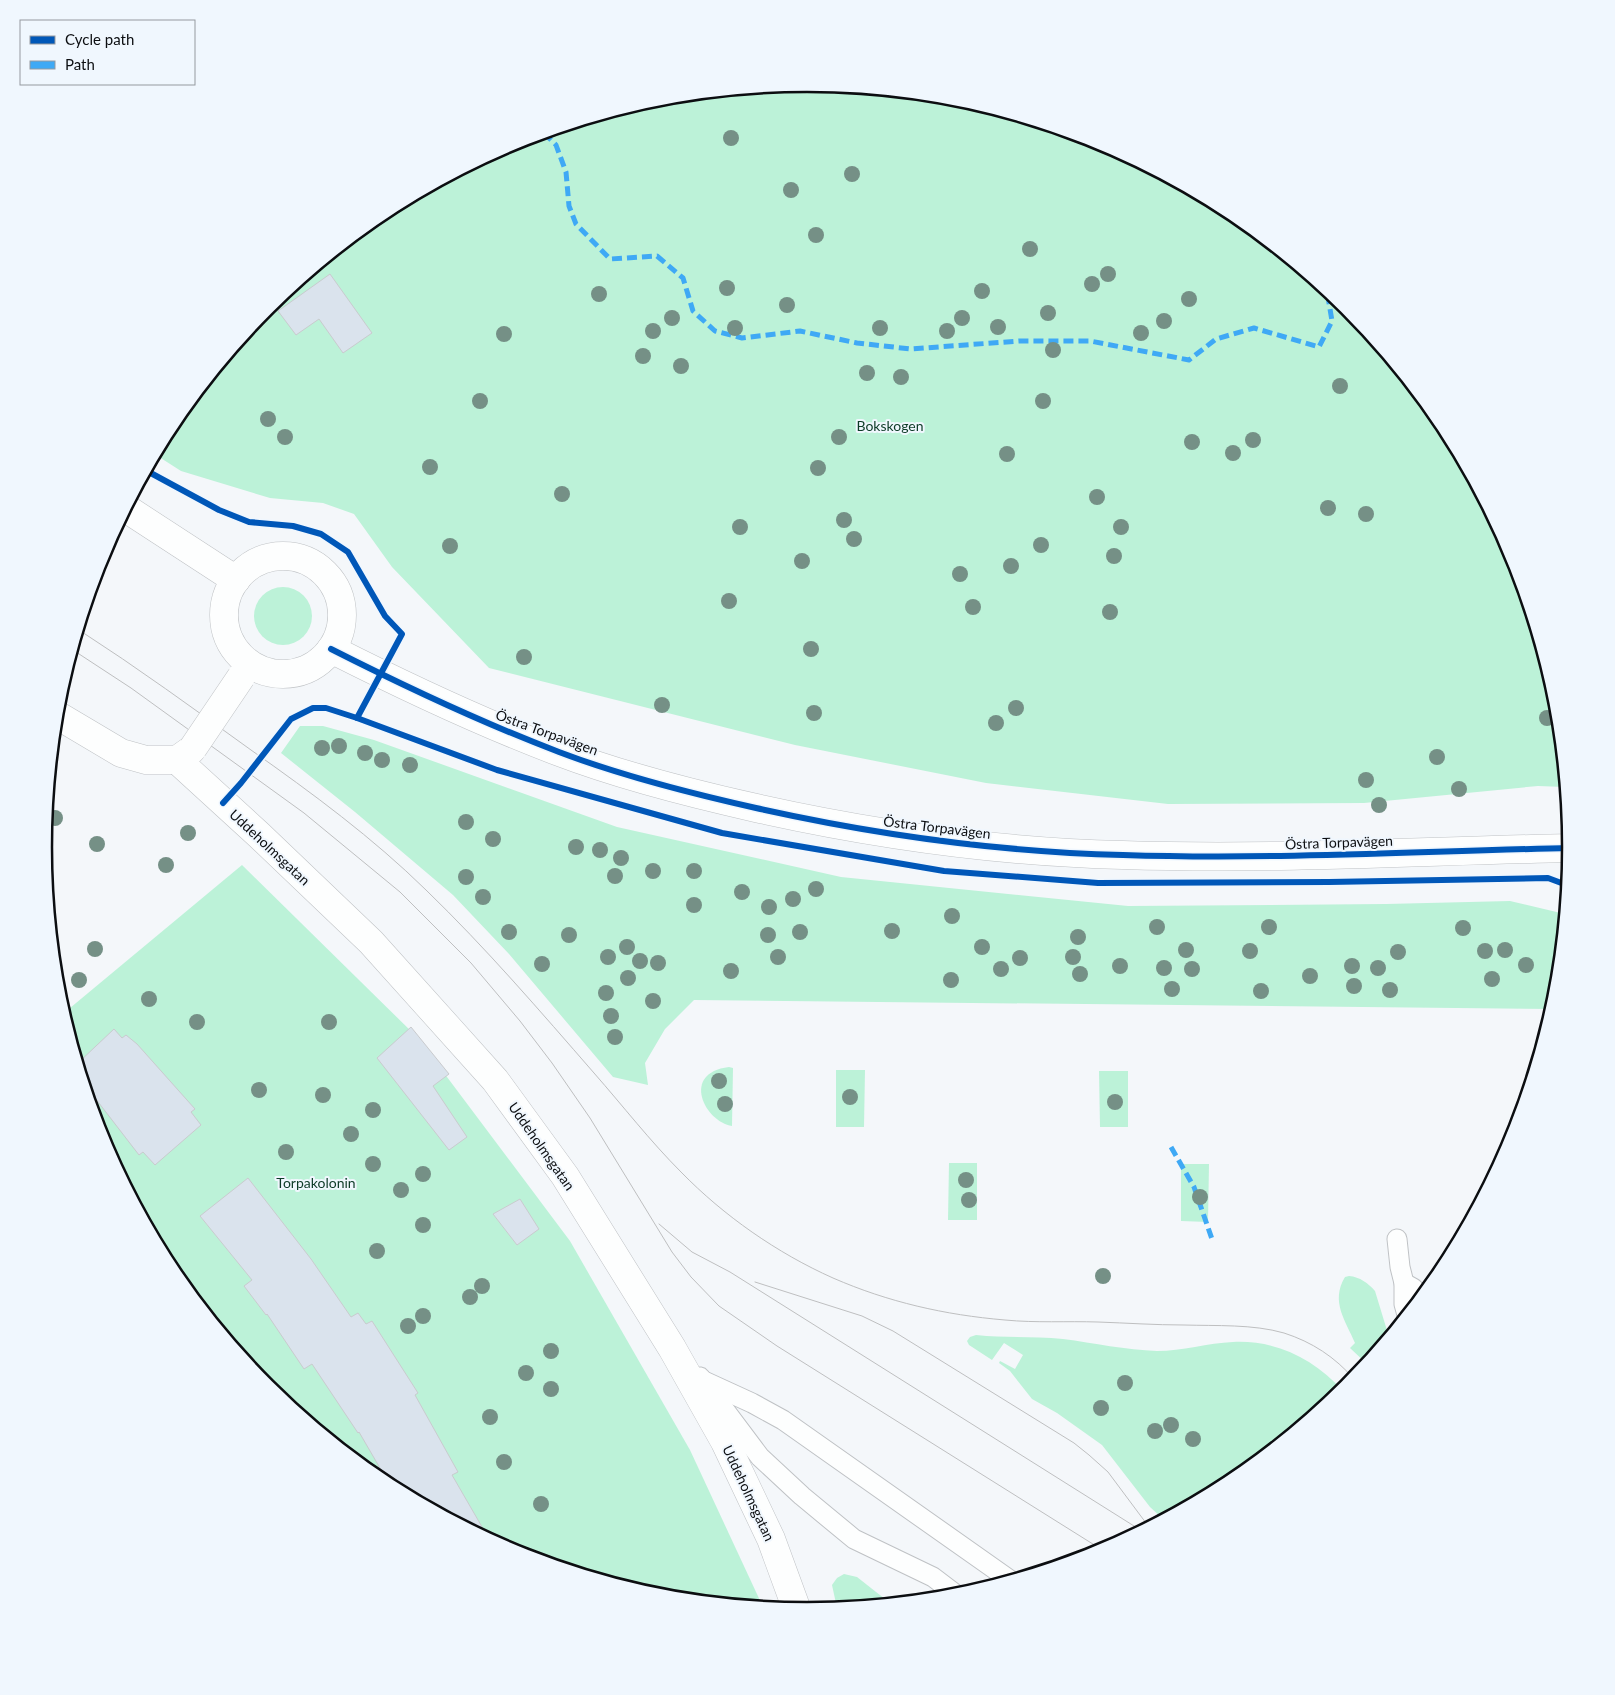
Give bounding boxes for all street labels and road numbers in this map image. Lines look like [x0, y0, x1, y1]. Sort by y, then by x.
street label: Östra Torpavägen [493, 706, 601, 758]
street label: Uddeholmsgatan [226, 805, 314, 889]
street label: Östra Torpavägen [882, 812, 992, 842]
street label: Östra Torpavägen [1285, 832, 1393, 852]
street label: Uddeholmsgatan [505, 1099, 579, 1193]
street label: Uddeholmsgatan [719, 1442, 779, 1544]

